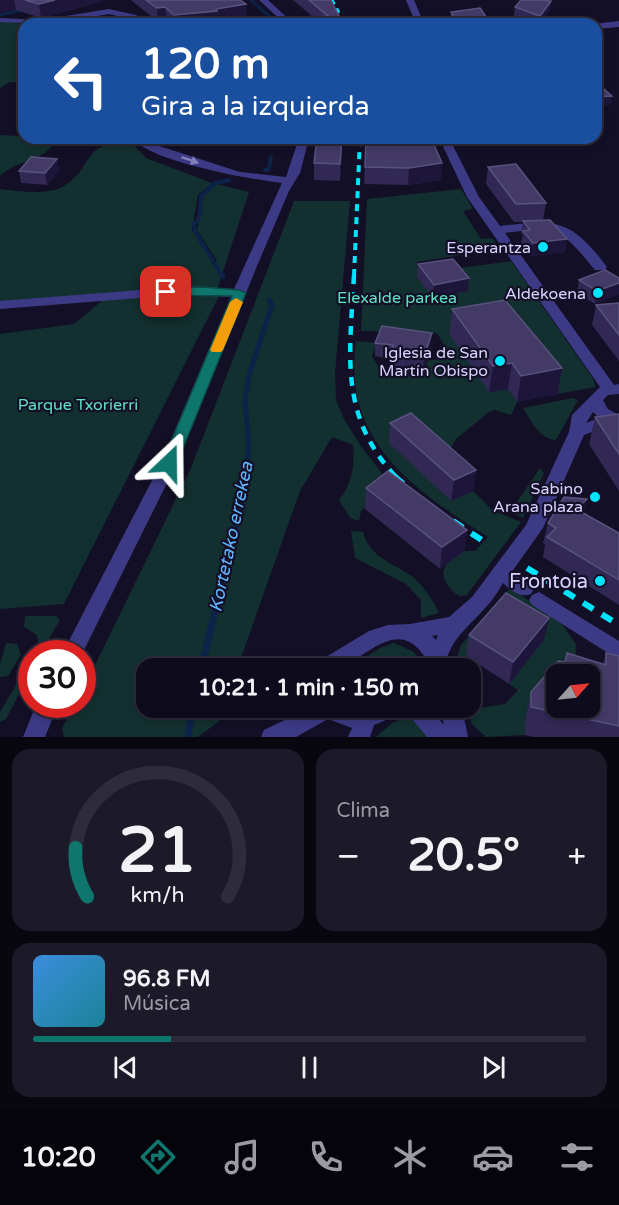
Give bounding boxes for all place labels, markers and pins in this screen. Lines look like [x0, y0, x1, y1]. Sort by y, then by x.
place label: Esperantza [446, 238, 531, 258]
marker: Esperantza [536, 240, 550, 254]
pin [140, 266, 191, 317]
place label: Aldekoena [505, 284, 586, 304]
marker: Aldekoena [591, 286, 605, 300]
place label: Iglesia de San Martín Obispo [379, 343, 488, 381]
marker: Iglesia de San Martín Obispo [493, 354, 507, 368]
place label: Sabino Arana plaza [493, 479, 583, 517]
marker: Sabino Arana plaza [588, 490, 602, 504]
place label: Frontoia [509, 570, 588, 594]
marker: Frontoia [593, 574, 607, 588]

